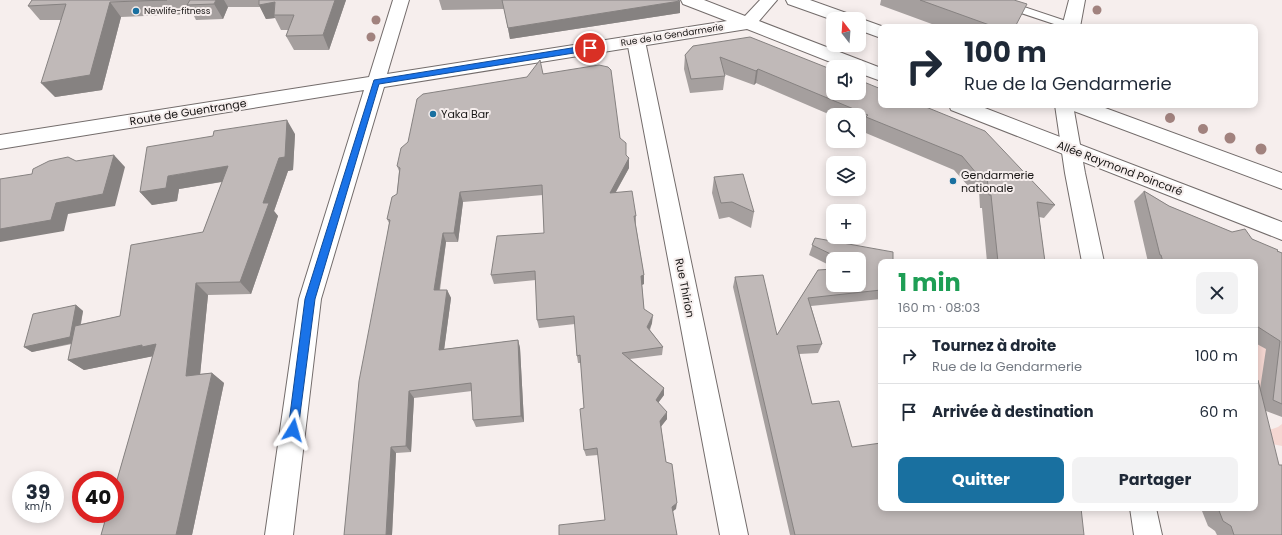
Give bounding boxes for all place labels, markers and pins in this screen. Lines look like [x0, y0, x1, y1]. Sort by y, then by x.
place label: Newlife-fitness [144, 5, 211, 17]
marker: Newlife-fitness [131, 6, 141, 16]
pin [573, 31, 607, 65]
place label: Yaka Bar [441, 106, 489, 122]
marker: Yaka Bar [428, 109, 438, 119]
place label: Gendarmerie nationale [961, 167, 1034, 196]
marker: Gendarmerie nationale [948, 176, 958, 186]

